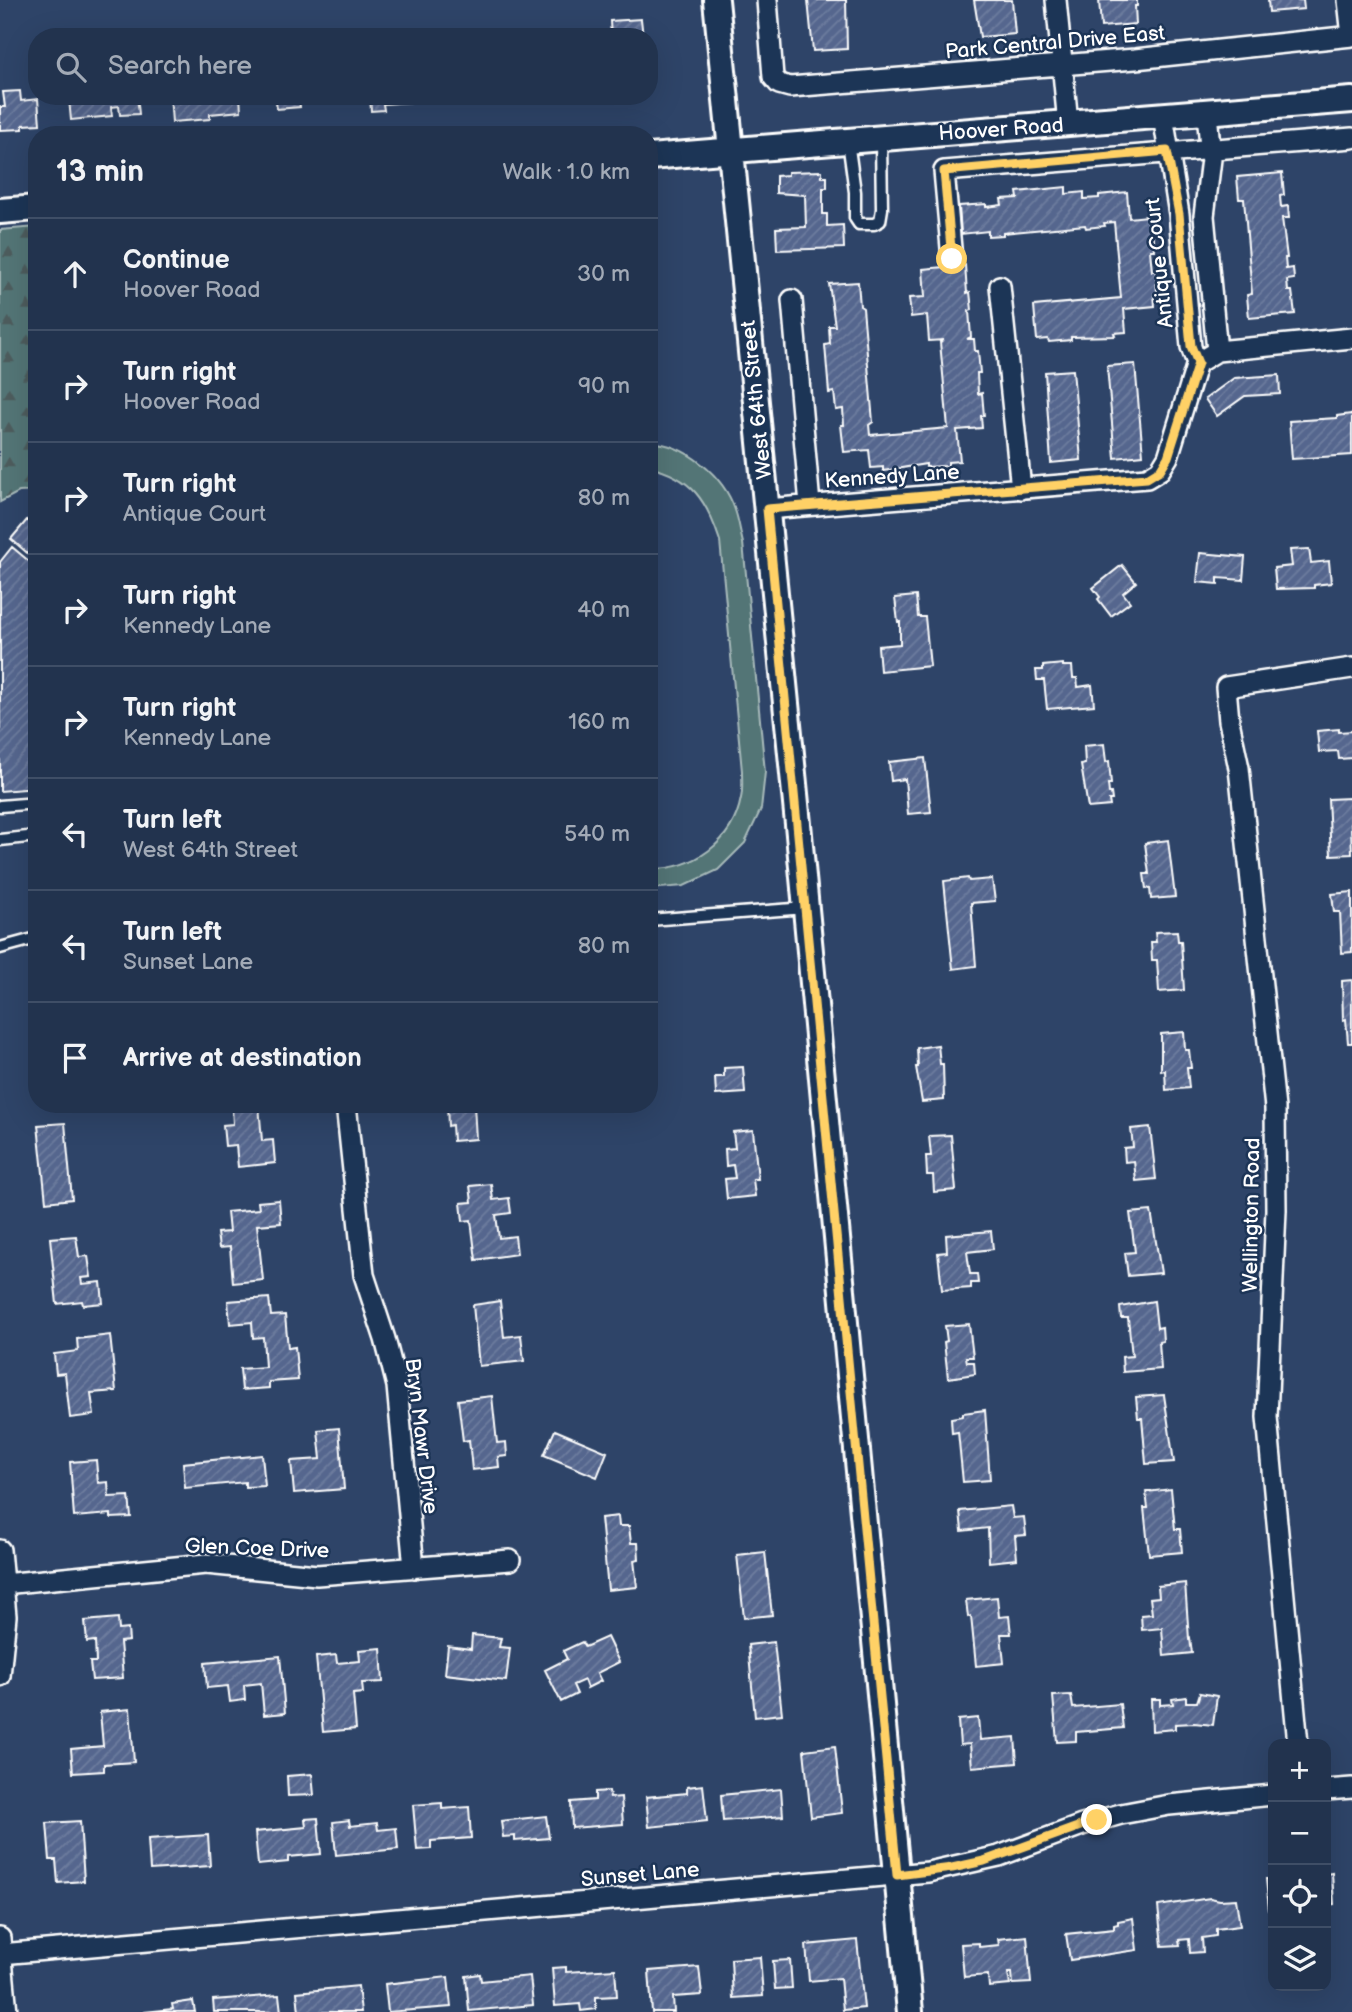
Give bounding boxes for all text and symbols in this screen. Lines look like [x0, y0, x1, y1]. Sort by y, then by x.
street label: Park Central Drive East [944, 20, 1167, 65]
search box [28, 28, 658, 105]
icon: search [52, 48, 90, 86]
text: Search here [108, 51, 252, 82]
street label: Hoover Road [938, 113, 1064, 146]
text: 13 min [56, 154, 144, 190]
text: Walk · 1.0 km [503, 158, 630, 186]
street label: Antique Court [1140, 196, 1179, 329]
route start [936, 243, 967, 274]
text: Continue [123, 245, 230, 276]
icon: ahead [56, 255, 94, 293]
text: 30 m [577, 260, 630, 288]
text: Hoover Road [123, 276, 260, 304]
street label: West 64th Street [736, 319, 777, 481]
text: Turn right [123, 357, 236, 388]
icon: right [56, 367, 94, 405]
text: 90 m [578, 372, 630, 400]
text: Hoover Road [123, 388, 260, 416]
street label: Kennedy Lane [824, 459, 960, 494]
text: Turn right [123, 469, 236, 500]
icon: right [56, 479, 94, 517]
text: 80 m [578, 484, 630, 512]
text: Antique Court [123, 500, 266, 528]
text: Turn right [123, 581, 236, 612]
icon: right [56, 591, 94, 629]
text: 40 m [577, 596, 630, 624]
text: Kennedy Lane [123, 612, 271, 640]
text: Turn right [123, 693, 236, 724]
icon: right [56, 703, 94, 741]
text: 160 m [568, 708, 630, 736]
text: Kennedy Lane [123, 724, 271, 752]
text: Turn left [123, 805, 222, 836]
icon: left [56, 815, 94, 853]
text: 540 m [564, 820, 630, 848]
text: West 64th Street [123, 836, 298, 864]
text: Turn left [123, 917, 222, 948]
icon: left [56, 927, 94, 965]
text: 80 m [578, 932, 630, 960]
text: Sunset Lane [123, 948, 253, 976]
icon: arrive [56, 1039, 94, 1077]
text: Arrive at destination [123, 1043, 362, 1074]
street label: Wellington Road [1238, 1137, 1265, 1293]
street label: Bryn Mawr Drive [400, 1357, 443, 1515]
street label: Glen Coe Drive [184, 1533, 330, 1564]
map controls [1268, 1739, 1331, 1991]
button: + [1268, 1739, 1331, 1802]
button: − [1268, 1802, 1331, 1865]
route end [1081, 1804, 1112, 1835]
street label: Sunset Lane [580, 1857, 700, 1892]
button: locate [1268, 1865, 1331, 1928]
button: layers [1268, 1928, 1331, 1991]

